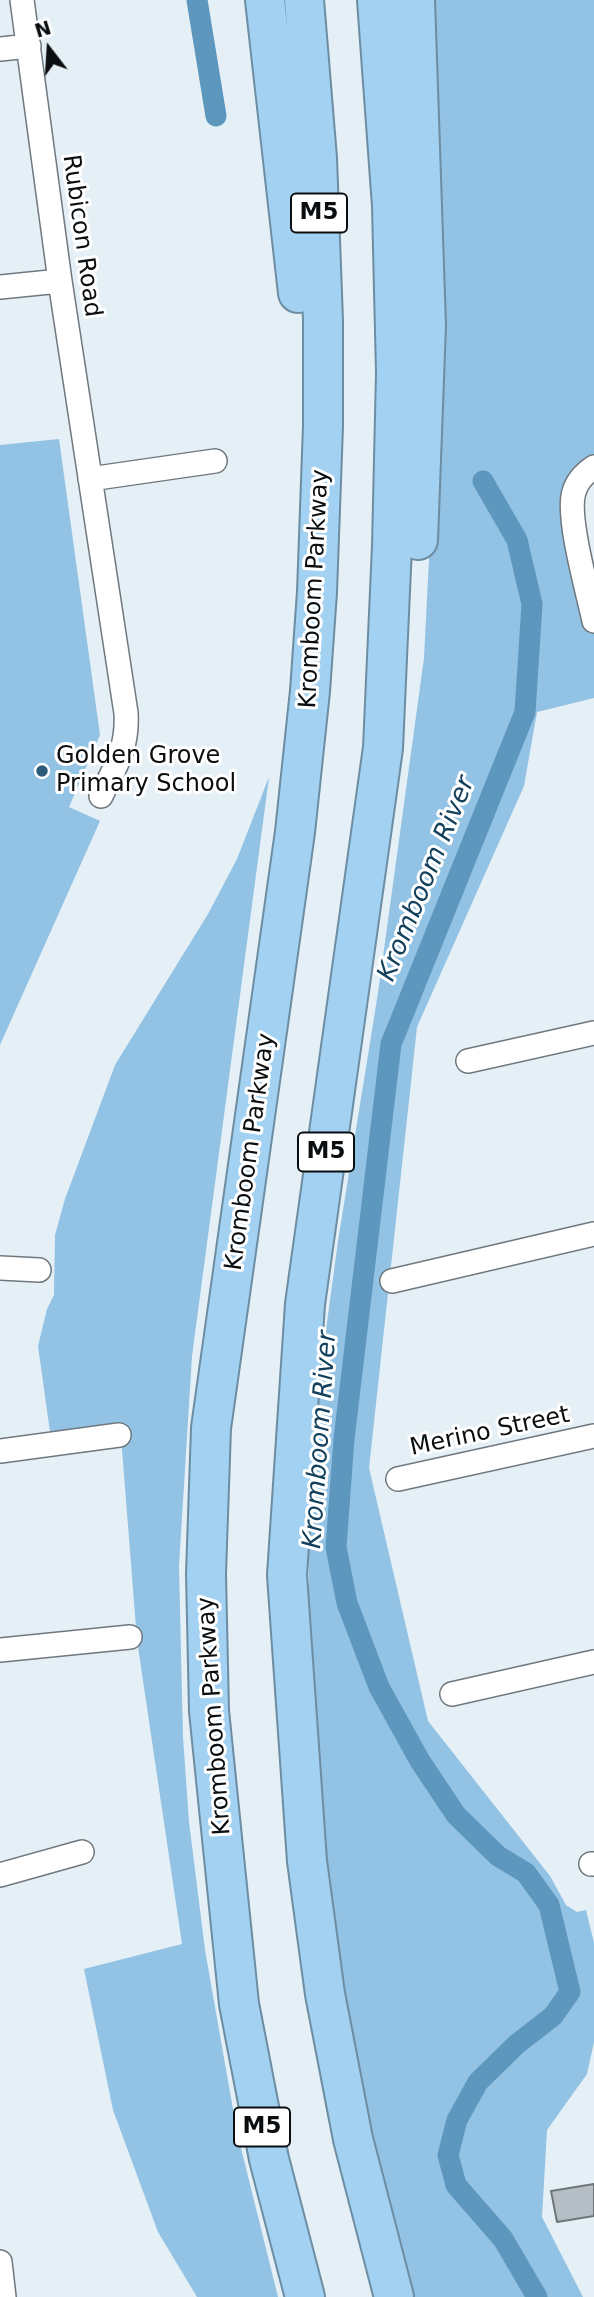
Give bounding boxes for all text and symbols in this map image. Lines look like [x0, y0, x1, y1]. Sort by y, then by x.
north arrow [14, 14, 84, 84]
text: N [32, 16, 54, 42]
street label: Rubicon Road [55, 153, 107, 319]
road number: M5 [291, 194, 347, 232]
street label: Kromboom Parkway [294, 469, 336, 709]
place label: Golden Grove Primary School [56, 743, 236, 799]
marker: Golden Grove Primary School [34, 763, 50, 779]
water label: Kromboom River [372, 772, 482, 986]
street label: Kromboom Parkway [220, 1032, 282, 1272]
road number: M5 [298, 1133, 354, 1172]
water label: Kromboom River [298, 1330, 344, 1550]
street label: Merino Street [408, 1401, 572, 1463]
street label: Kromboom Parkway [192, 1596, 238, 1836]
road number: M5 [234, 2108, 290, 2146]

